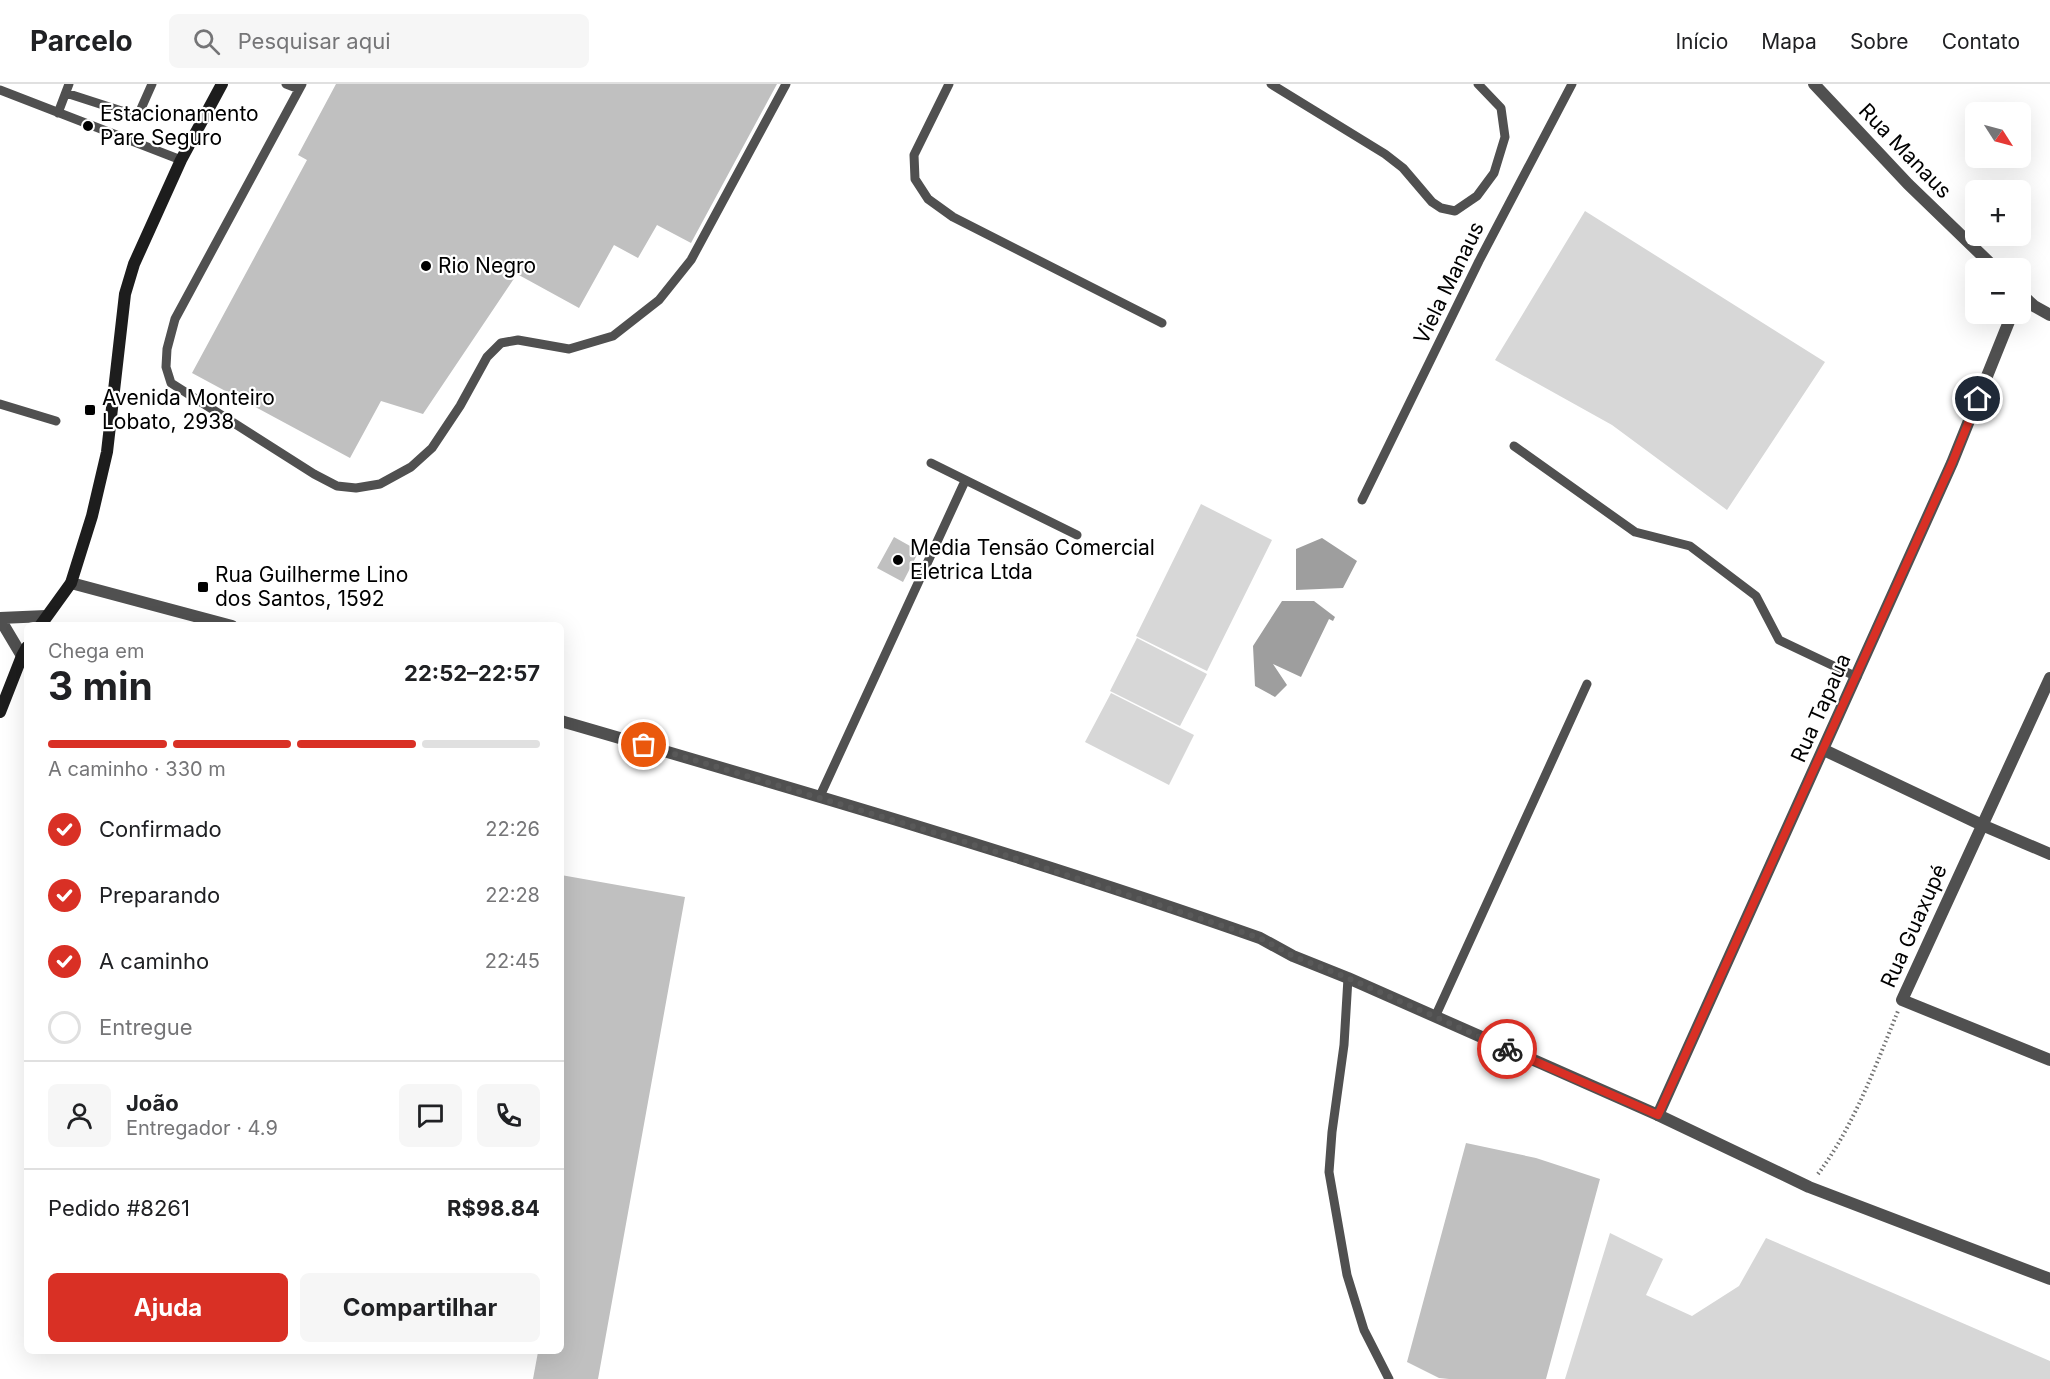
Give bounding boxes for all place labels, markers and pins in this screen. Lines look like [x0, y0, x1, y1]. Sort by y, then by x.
place label: Estacionamento Pare Seguro [100, 101, 259, 150]
marker: Estacionamento Pare Seguro [81, 119, 95, 133]
place label: Rio Negro [438, 253, 536, 278]
marker: Rio Negro [419, 259, 433, 273]
pin [1952, 373, 2003, 424]
place label: Avenida Monteiro Lobato, 2938 [102, 385, 275, 434]
marker: Avenida Monteiro Lobato, 2938 [83, 403, 97, 417]
place label: Media Tensão Comercial Eletrica Ltda [910, 535, 1155, 584]
marker: Media Tensão Comercial Eletrica Ltda [891, 553, 905, 567]
place label: Rua Guilherme Lino dos Santos, 1592 [215, 562, 408, 611]
marker: Rua Guilherme Lino dos Santos, 1592 [196, 580, 210, 594]
pin [618, 719, 669, 770]

